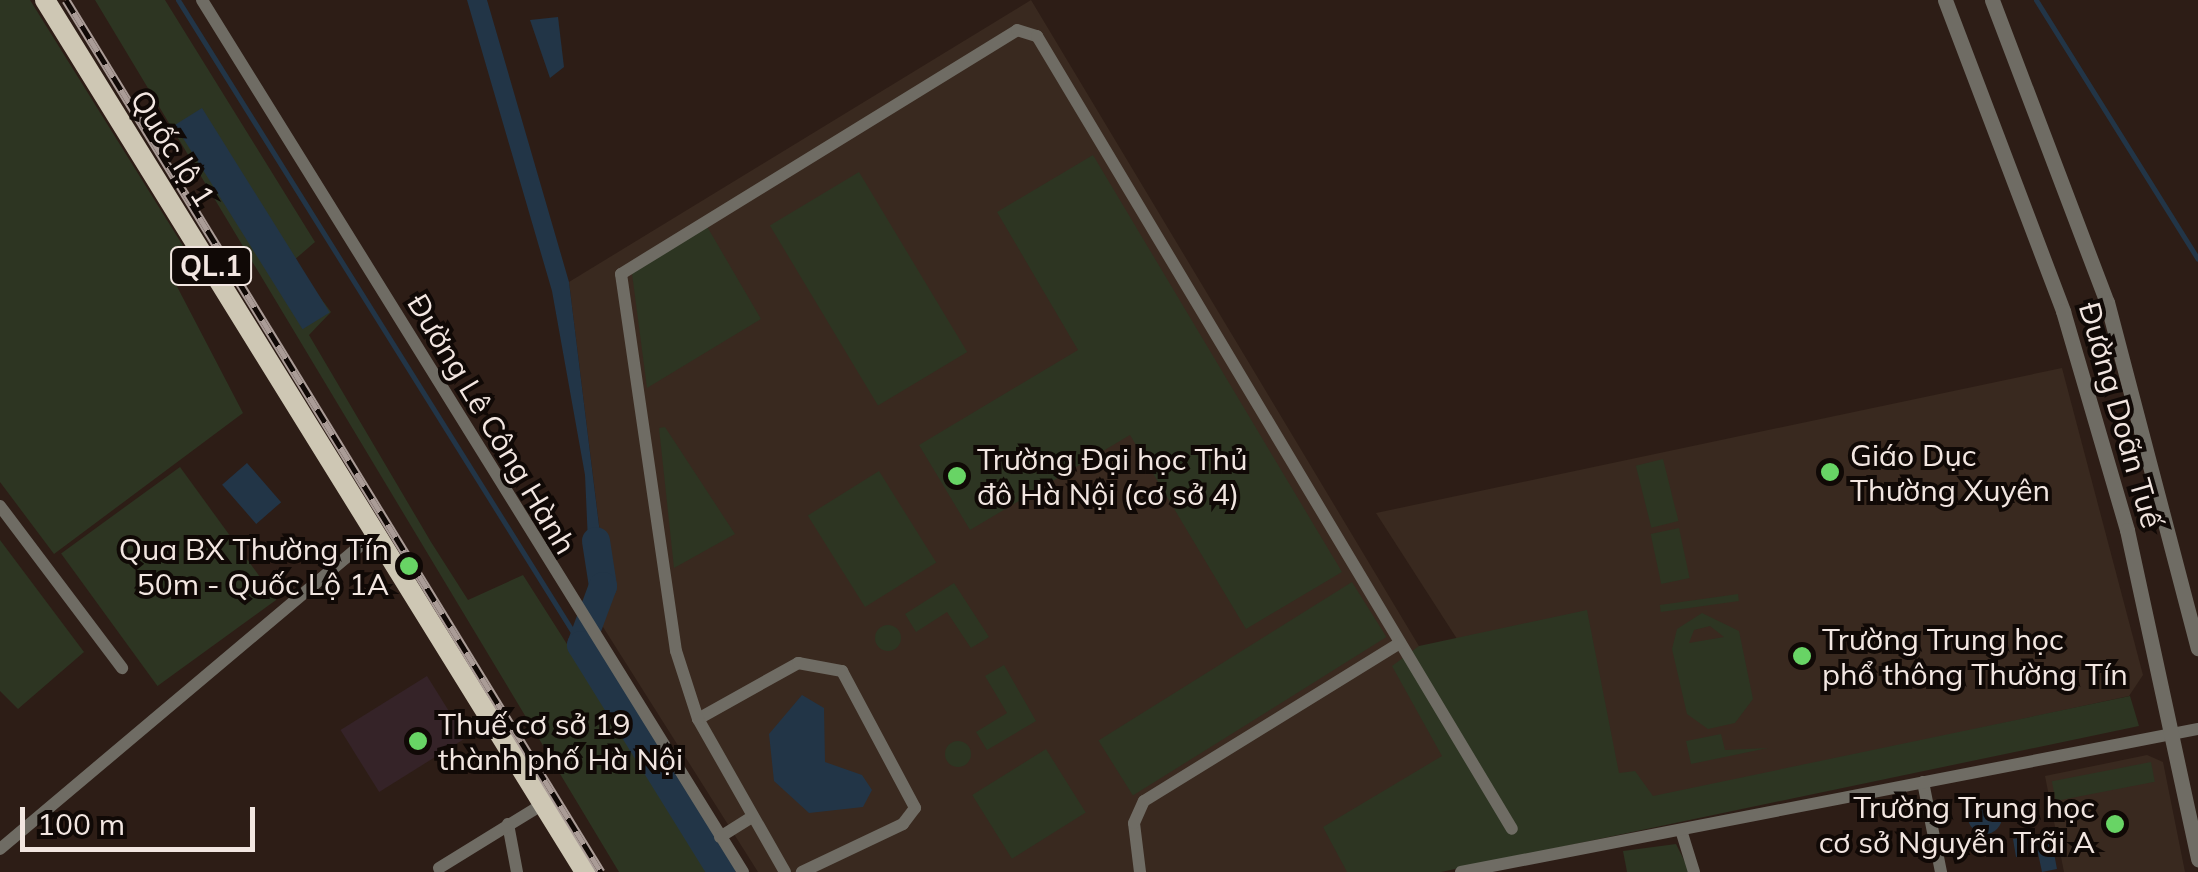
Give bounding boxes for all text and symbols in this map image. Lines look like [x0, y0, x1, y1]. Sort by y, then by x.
street label: Quốc lộ 1 [123, 83, 223, 213]
road number: QL.1 [168, 243, 254, 289]
street label: Đường Lê Công Hành [400, 287, 584, 561]
street label: Đường Doãn Tuế [2072, 298, 2170, 532]
place label: Giáo Dục Thường Xuyên [1850, 437, 2050, 508]
place label: Trường Đại học Thủ đô Hà Nội (cơ sở 4) [977, 441, 1247, 512]
marker: Giáo Dục Thường Xuyên [1819, 461, 1841, 483]
marker: Trường Đại học Thủ đô Hà Nội (cơ sở 4) [946, 465, 968, 487]
place label: Qua BX Thường Tín 50m - Quốc Lộ 1A [119, 531, 389, 602]
marker: Qua BX Thường Tín 50m - Quốc Lộ 1A [398, 555, 420, 577]
place label: Trường Trung học phổ thông Thường Tín [1822, 621, 2128, 692]
marker: Trường Trung học phổ thông Thường Tín [1791, 645, 1813, 667]
place label: Thuế cơ sở 19 thành phố Hà Nội [438, 706, 683, 776]
marker: Thuế cơ sở 19 thành phố Hà Nội [407, 730, 429, 752]
scale bar [25, 787, 260, 849]
place label: Trường Trung học cơ sở Nguyễn Trãi A [1819, 789, 2095, 860]
text: 100 m [37, 805, 125, 843]
marker: Trường Trung học cơ sở Nguyễn Trãi A [2104, 813, 2126, 835]

